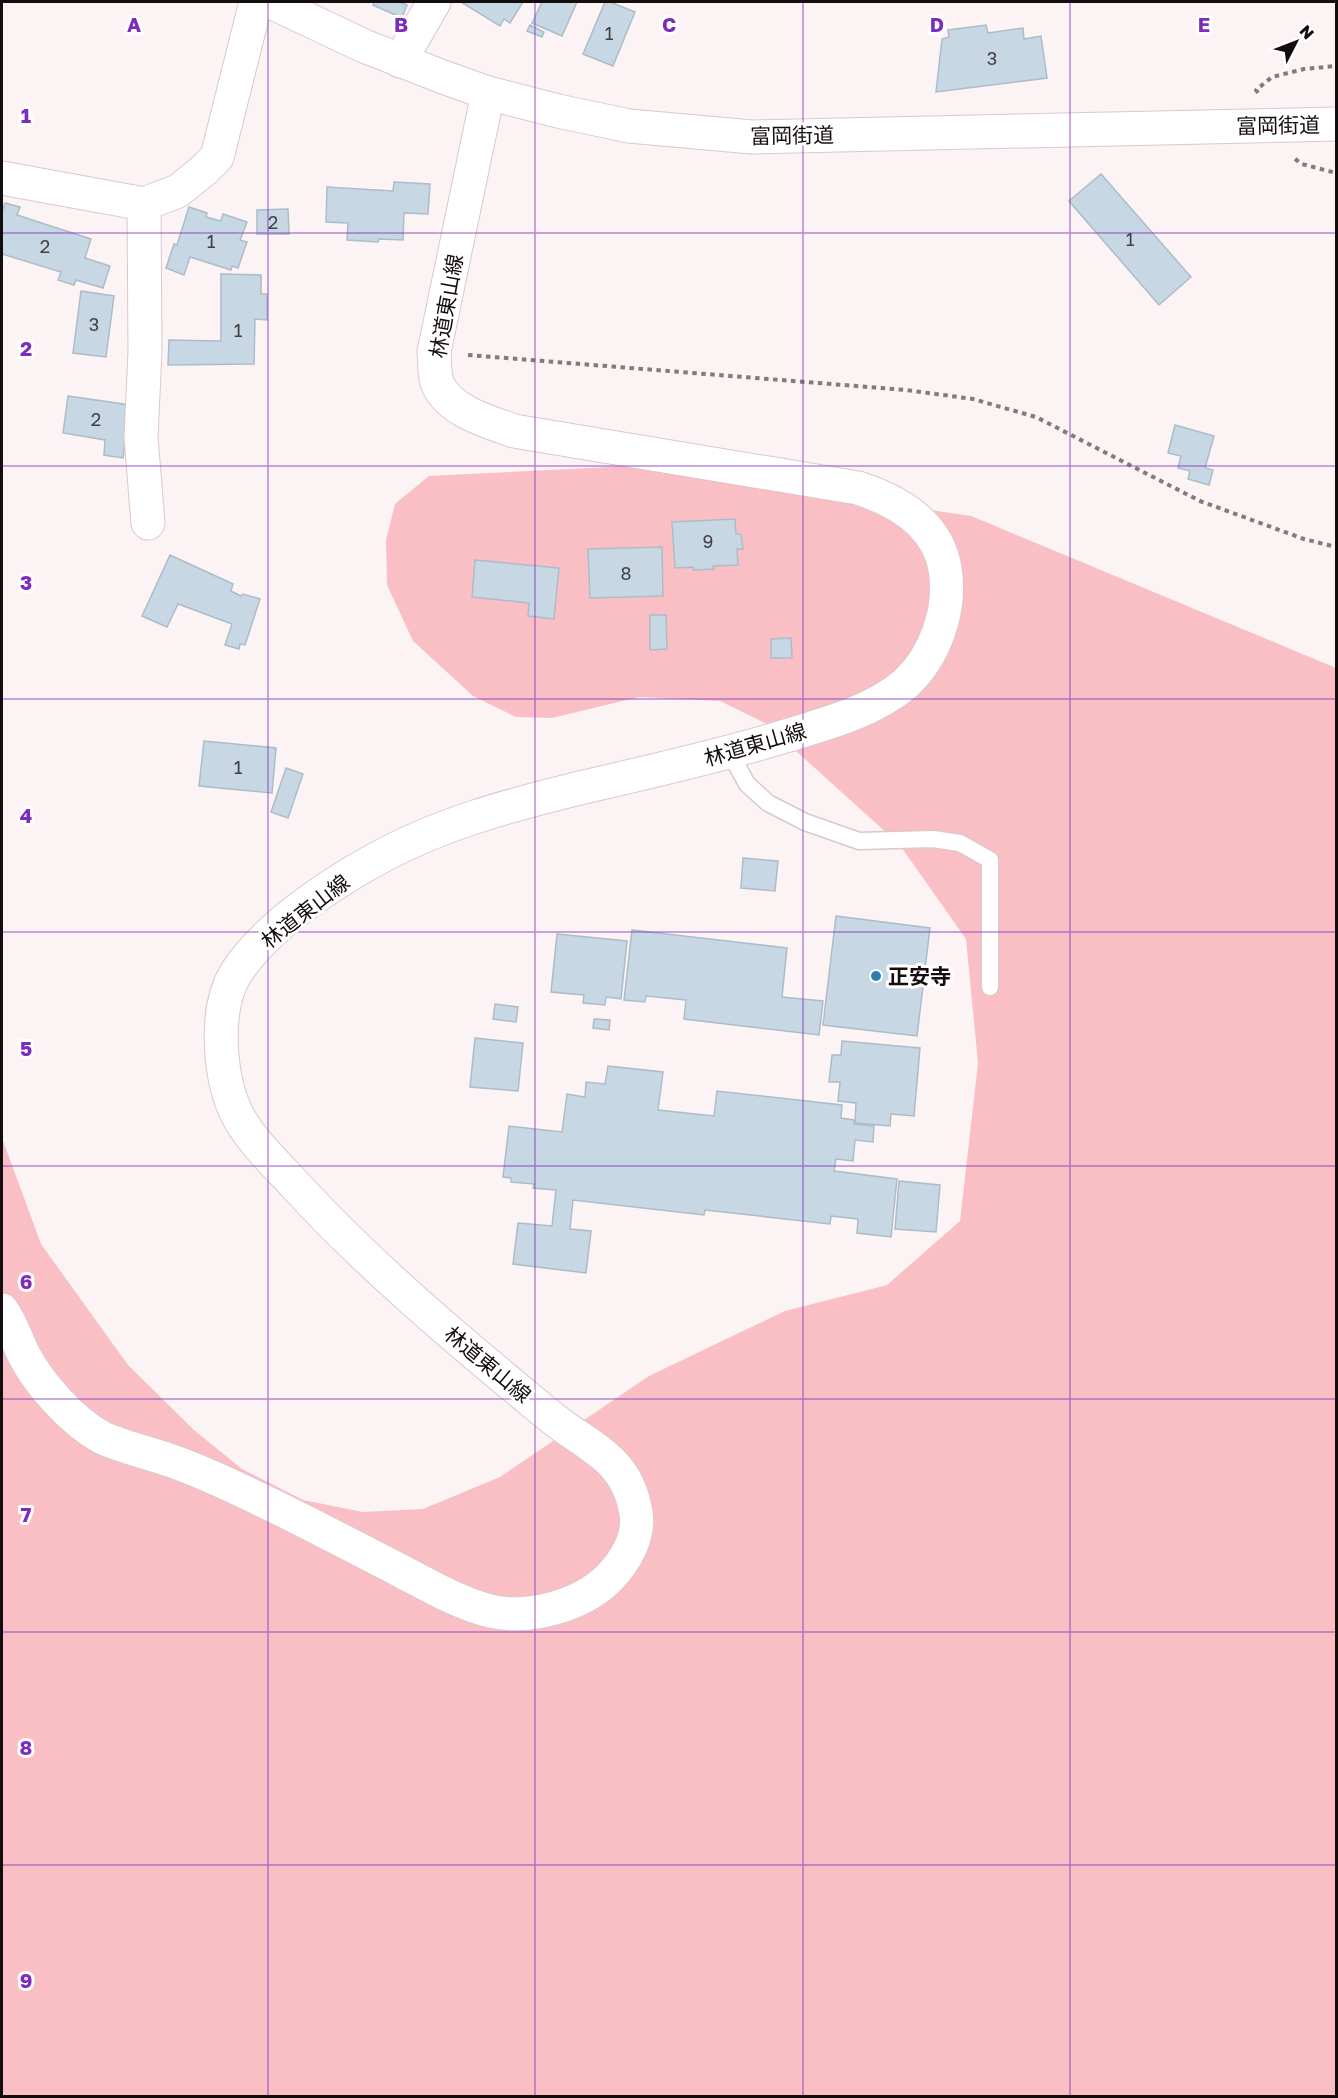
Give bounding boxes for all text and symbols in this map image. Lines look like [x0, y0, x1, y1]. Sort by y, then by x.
text: A [127, 12, 141, 36]
text: B [394, 12, 408, 36]
text: C [662, 12, 676, 36]
text: D [930, 12, 944, 36]
text: E [1198, 12, 1210, 36]
north arrow [1266, 12, 1326, 72]
text: N [1296, 21, 1319, 43]
house number: 1 [605, 22, 614, 44]
house number: 3 [987, 47, 997, 69]
text: 1 [21, 103, 31, 127]
street label: 富岡街道 [1236, 111, 1320, 139]
street label: 富岡街道 [750, 121, 834, 149]
house number: 2 [268, 211, 278, 233]
house number: 1 [1126, 228, 1135, 250]
house number: 1 [207, 230, 216, 252]
house number: 2 [40, 235, 50, 257]
street label: 林道東山線 [424, 252, 468, 360]
house number: 3 [89, 313, 99, 335]
house number: 1 [234, 319, 243, 341]
text: 2 [20, 336, 32, 360]
house number: 2 [91, 408, 101, 430]
house number: 9 [703, 530, 713, 552]
house number: 8 [621, 562, 631, 584]
text: 3 [20, 570, 32, 594]
street label: 林道東山線 [701, 717, 809, 771]
house number: 1 [234, 756, 243, 778]
text: 4 [20, 803, 32, 827]
street label: 林道東山線 [256, 868, 354, 954]
place label: 正安寺 [888, 963, 951, 989]
marker: 正安寺 [869, 969, 883, 983]
text: 5 [20, 1036, 32, 1060]
text: 6 [20, 1269, 32, 1293]
street label: 林道東山線 [439, 1320, 537, 1408]
text: 7 [21, 1502, 32, 1526]
text: 8 [20, 1735, 32, 1759]
text: 9 [20, 1968, 32, 1992]

